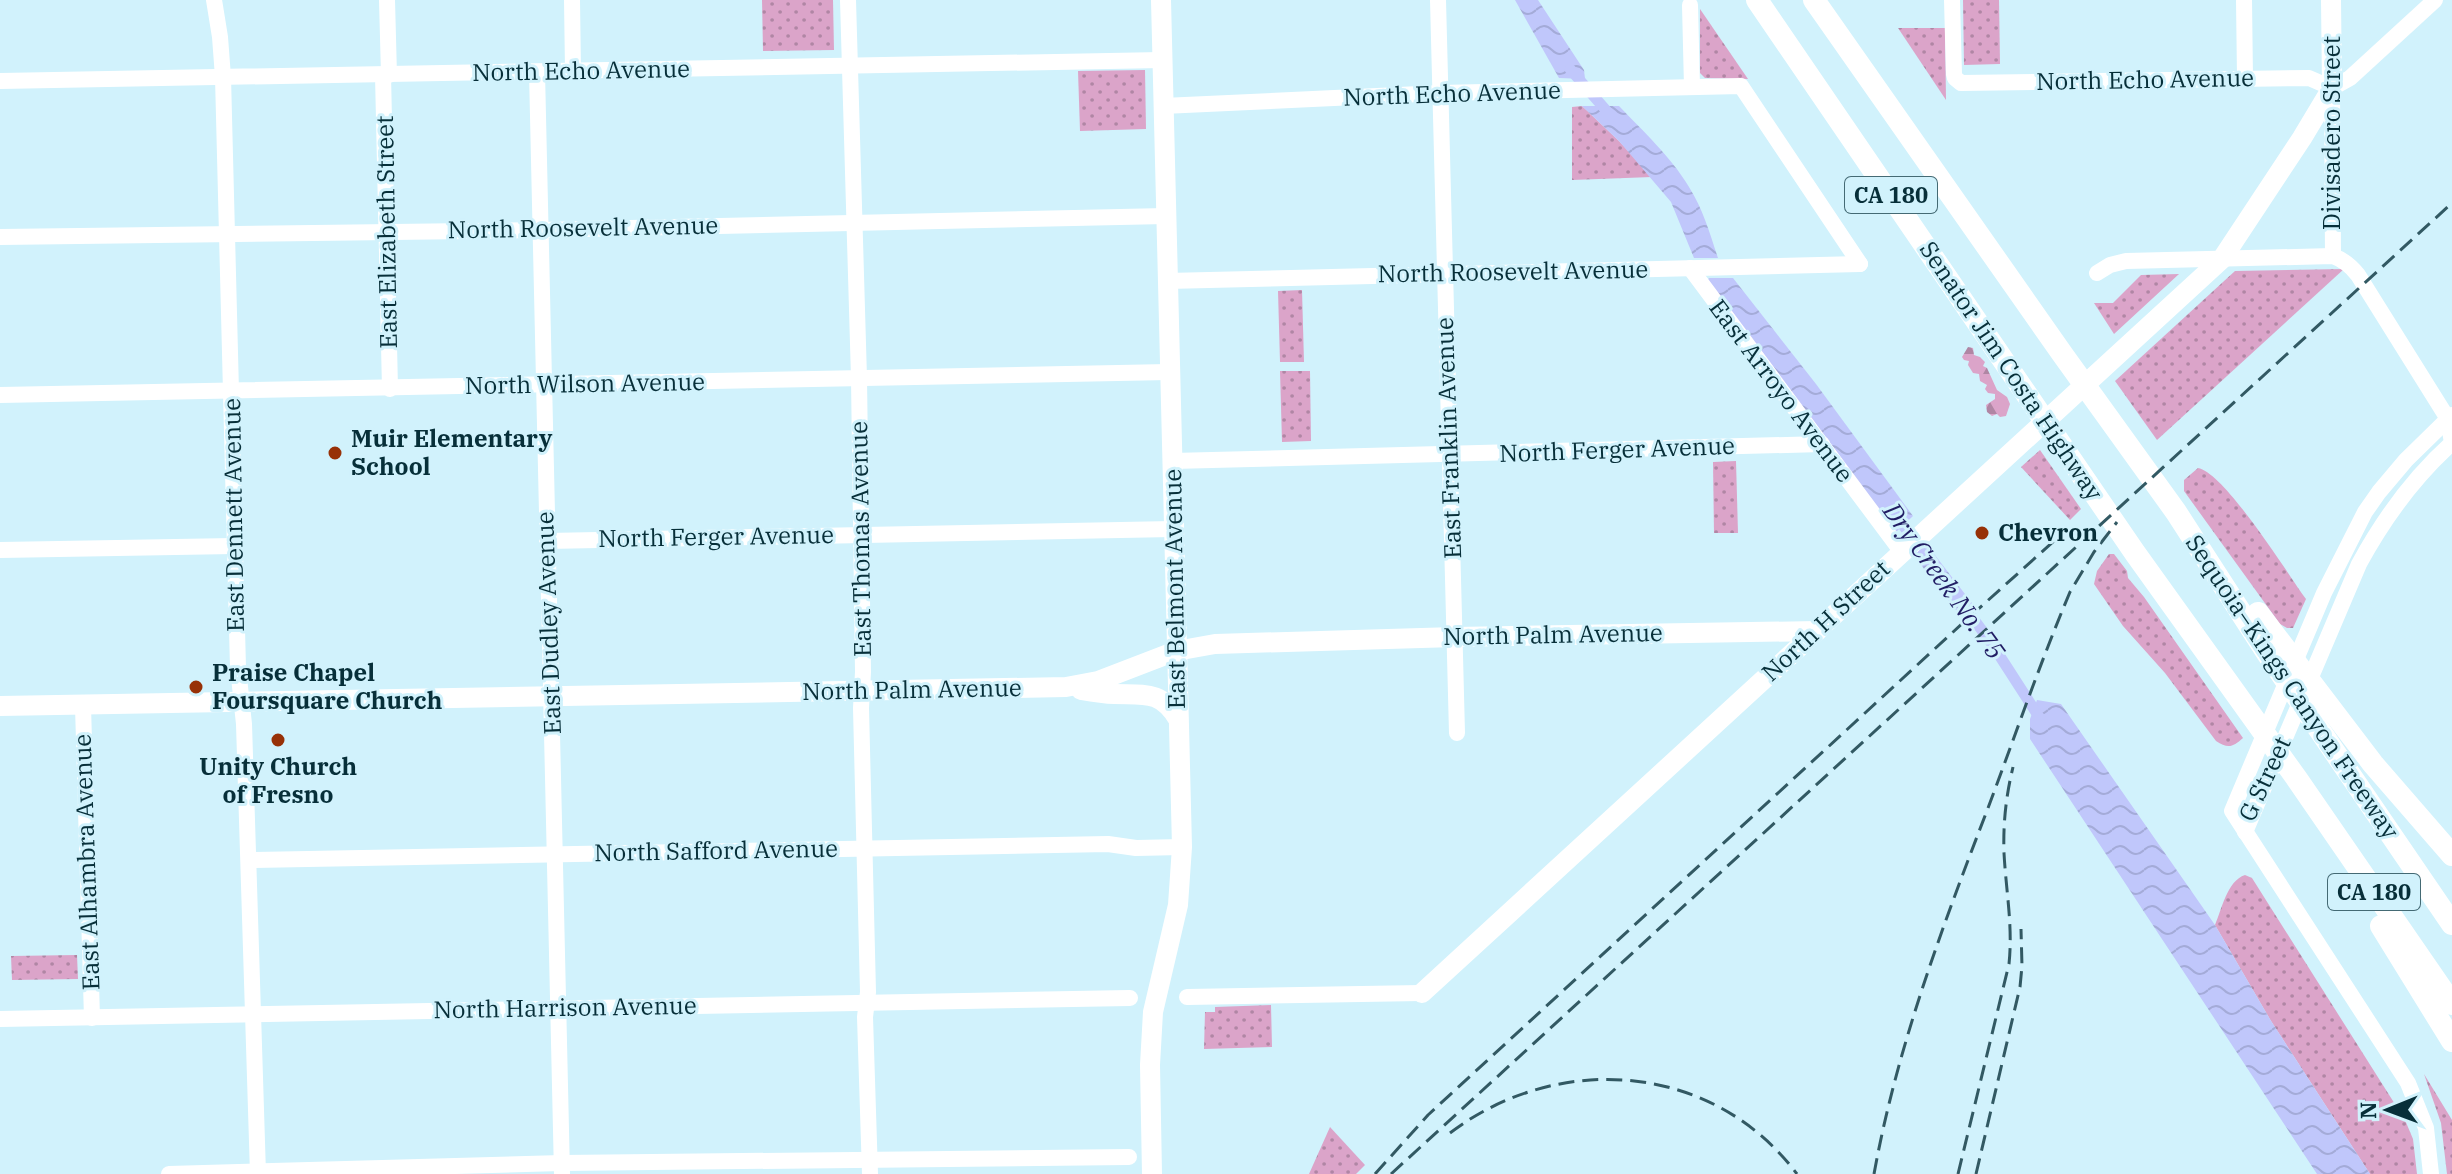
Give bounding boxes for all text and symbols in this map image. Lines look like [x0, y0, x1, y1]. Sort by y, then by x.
street label: Divisadero Street [2315, 36, 2347, 230]
street label: North Echo Avenue [472, 52, 690, 88]
street label: North Echo Avenue [2036, 61, 2254, 97]
street label: North Echo Avenue [1342, 73, 1561, 113]
street label: East Elizabeth Street [368, 115, 404, 349]
road number: CA 180 [1845, 177, 1937, 213]
street label: North Roosevelt Avenue [447, 209, 719, 245]
street label: Senator Jim Costa Highway [1913, 235, 2111, 506]
street label: North Roosevelt Avenue [1377, 253, 1649, 289]
street label: East Arroyo Avenue [1702, 292, 1861, 488]
street label: East Franklin Avenue [1428, 317, 1468, 559]
street label: North Wilson Avenue [465, 365, 705, 401]
street label: East Dennett Avenue [215, 398, 251, 632]
street label: East Thomas Avenue [842, 421, 878, 657]
place label: Muir Elementary School [351, 422, 553, 482]
street label: North Ferger Avenue [1499, 429, 1735, 469]
marker: Muir Elementary School [326, 444, 344, 462]
street label: East Belmont Avenue [1156, 469, 1192, 709]
water label: Dry Creek No. 75 [1876, 494, 2014, 666]
street label: East Dudley Avenue [528, 511, 568, 735]
place label: Chevron [1998, 516, 2098, 548]
street label: North Ferger Avenue [598, 518, 834, 554]
marker: Chevron [1973, 524, 1991, 542]
street label: Sequoia–Kings Canyon Freeway [2179, 528, 2407, 845]
street label: North H Street [1754, 553, 1896, 688]
street label: North Palm Avenue [1443, 616, 1663, 652]
place label: Praise Chapel Foursquare Church [212, 656, 442, 716]
street label: North Palm Avenue [802, 671, 1022, 707]
marker: Praise Chapel Foursquare Church [187, 678, 205, 696]
marker: Unity Church of Fresno [269, 731, 287, 749]
street label: G Street [2231, 731, 2298, 826]
street label: East Alhambra Avenue [66, 733, 106, 991]
place label: Unity Church of Fresno [199, 750, 357, 810]
street label: North Safford Avenue [594, 832, 838, 868]
road number: CA 180 [2328, 874, 2420, 910]
street label: North Harrison Avenue [433, 989, 697, 1025]
north arrow [2348, 1070, 2428, 1150]
text: N [2353, 1101, 2382, 1119]

